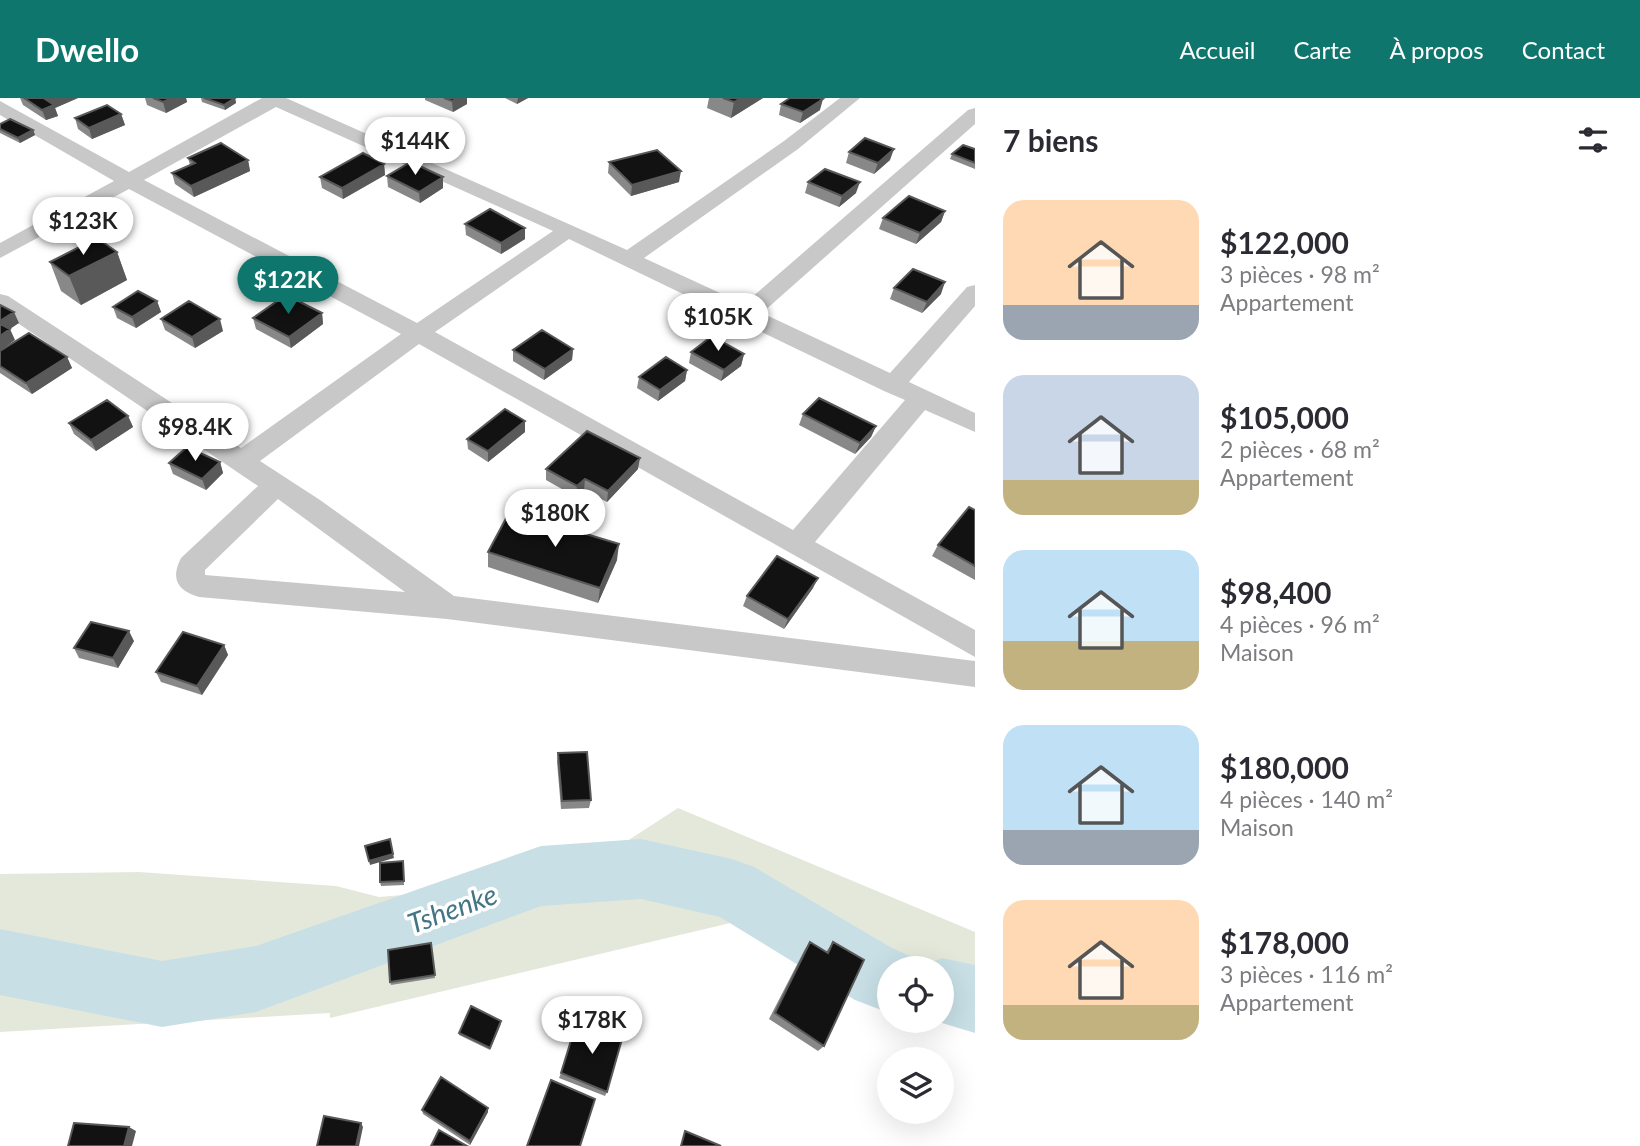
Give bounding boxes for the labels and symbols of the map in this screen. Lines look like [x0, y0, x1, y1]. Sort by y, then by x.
pin: $144K [366, 118, 464, 177]
pin: $123K [34, 198, 132, 257]
pin: $122K [239, 256, 337, 316]
pin: $105K [669, 294, 767, 353]
pin: $98.4K [138, 404, 252, 463]
pin: $180K [506, 490, 604, 549]
water label: Tshenke [403, 876, 501, 940]
pin: $178K [543, 996, 641, 1056]

